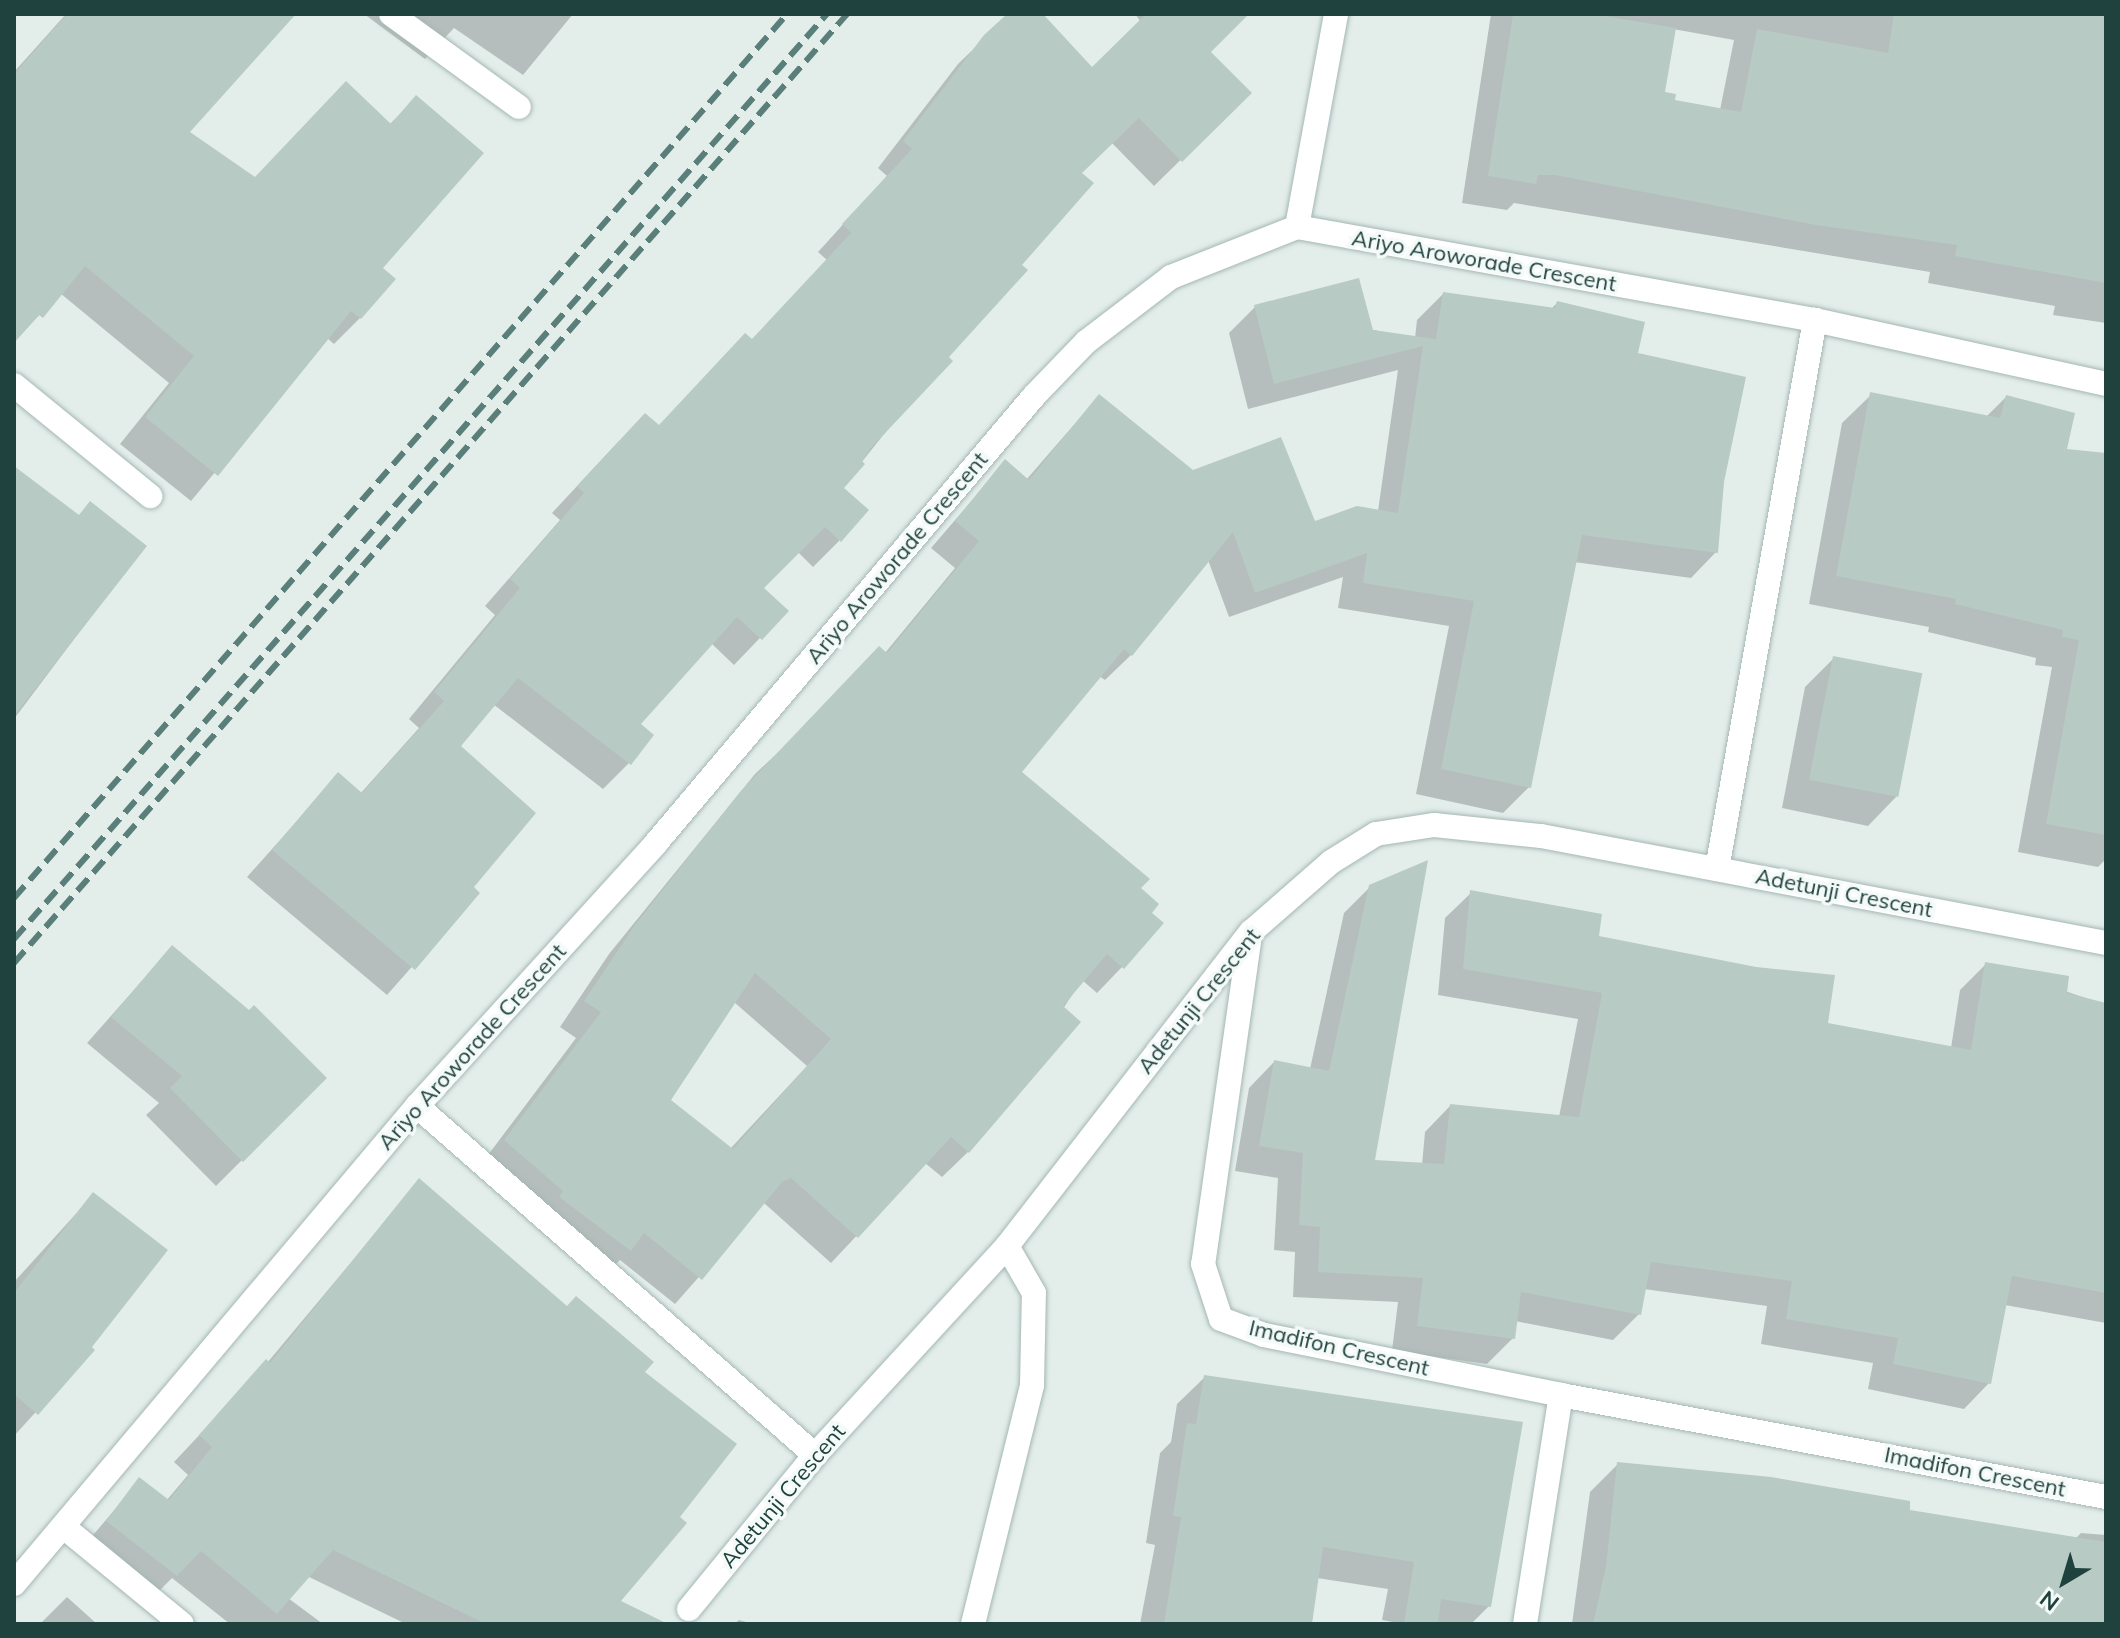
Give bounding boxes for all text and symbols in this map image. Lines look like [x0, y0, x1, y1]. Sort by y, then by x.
street label: Ariyo Aroworade Crescent [1350, 225, 1618, 297]
street label: Ariyo Aroworade Crescent [801, 447, 993, 669]
street label: Adetunji Crescent [1753, 863, 1935, 923]
street label: Adetunji Crescent [1132, 923, 1266, 1079]
street label: Ariyo Aroworade Crescent [372, 939, 572, 1155]
street label: Imadifon Crescent [1246, 1314, 1432, 1382]
street label: Adetunji Crescent [715, 1419, 851, 1573]
street label: Imadifon Crescent [1882, 1441, 2068, 1503]
north arrow [2024, 1542, 2104, 1622]
text: N [2034, 1585, 2064, 1617]

